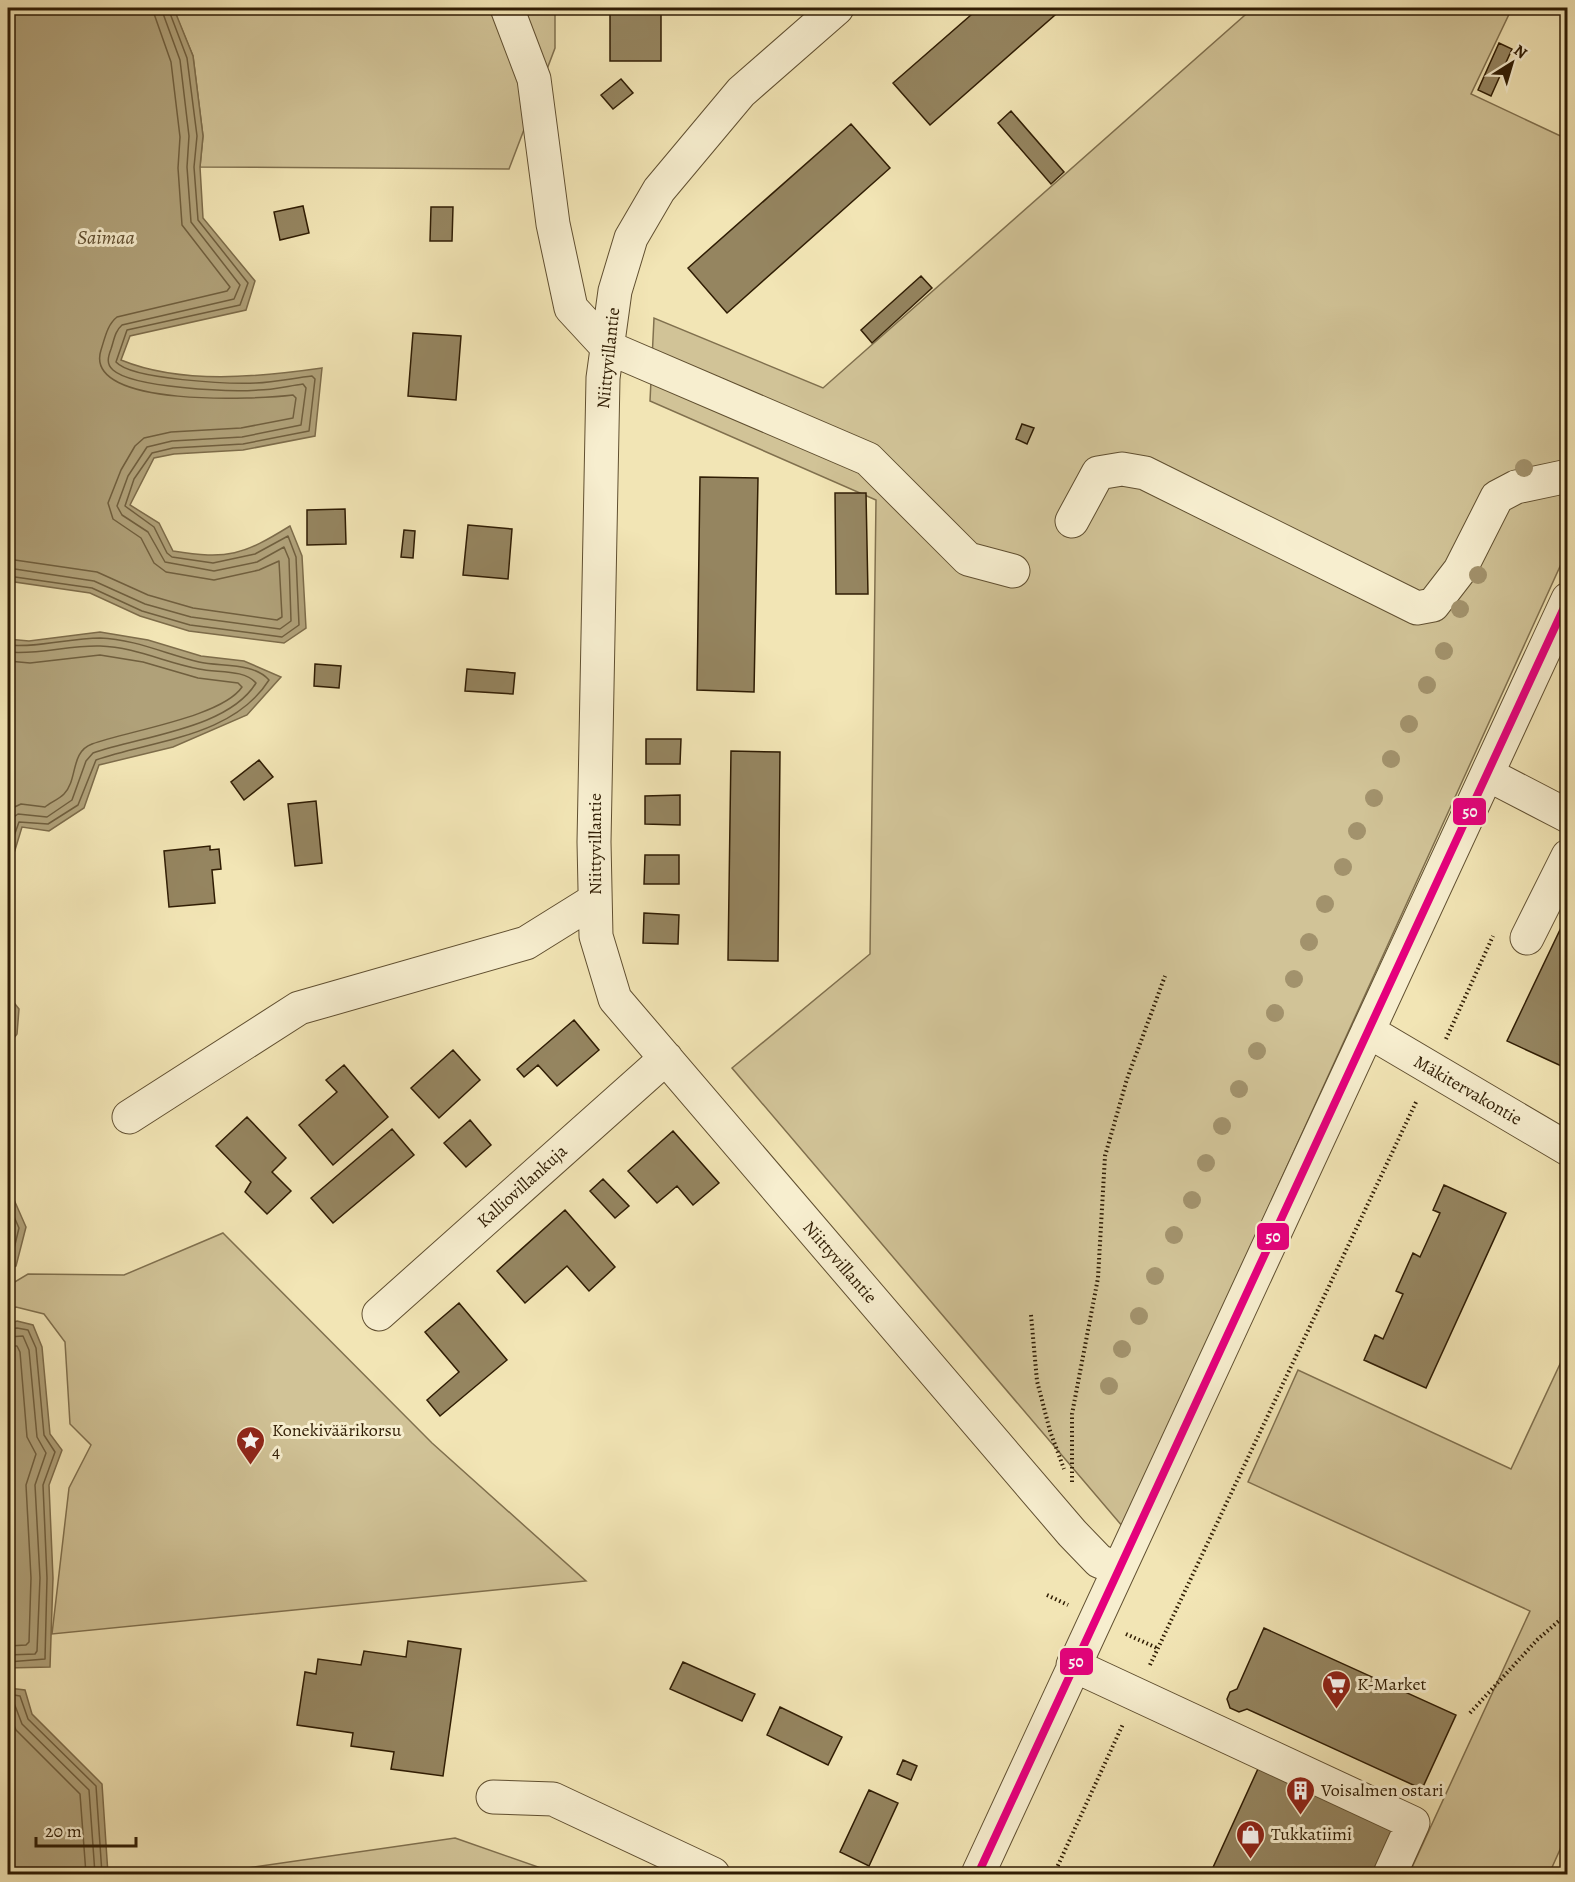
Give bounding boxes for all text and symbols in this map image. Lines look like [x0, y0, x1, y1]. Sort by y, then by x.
north arrow [1482, 33, 1542, 93]
text: N [1509, 40, 1532, 64]
water label: Saimaa [77, 224, 135, 251]
street label: Niittyvillantie [591, 306, 625, 410]
street label: Niittyvillantie [583, 793, 607, 895]
line badge: 50 [1452, 797, 1487, 826]
text: 50 [1463, 801, 1477, 823]
street label: Mäkitervakontie [1409, 1049, 1527, 1131]
street label: Kalliovillankuja [472, 1139, 573, 1233]
street label: Niittyvillantie [797, 1216, 883, 1308]
line badge: 50 [1256, 1222, 1290, 1251]
text: 50 [1266, 1226, 1280, 1248]
place label: Konekiväärikorsu 4 [272, 1418, 402, 1463]
place icon: Konekiväärikorsu 4 [235, 1424, 267, 1466]
line badge: 50 [1059, 1647, 1094, 1676]
text: 50 [1069, 1651, 1083, 1673]
supermarket icon: K-Market [1320, 1668, 1352, 1710]
place label: K-Market [1357, 1672, 1427, 1696]
building icon: Voisalmen ostari [1284, 1774, 1316, 1816]
place label: Voisalmen ostari [1320, 1778, 1444, 1802]
scale bar [36, 1810, 136, 1848]
shop icon: Tukkatiimi [1234, 1818, 1266, 1860]
text: 20 m [45, 1819, 82, 1843]
place label: Tukkatiimi [1271, 1822, 1352, 1846]

